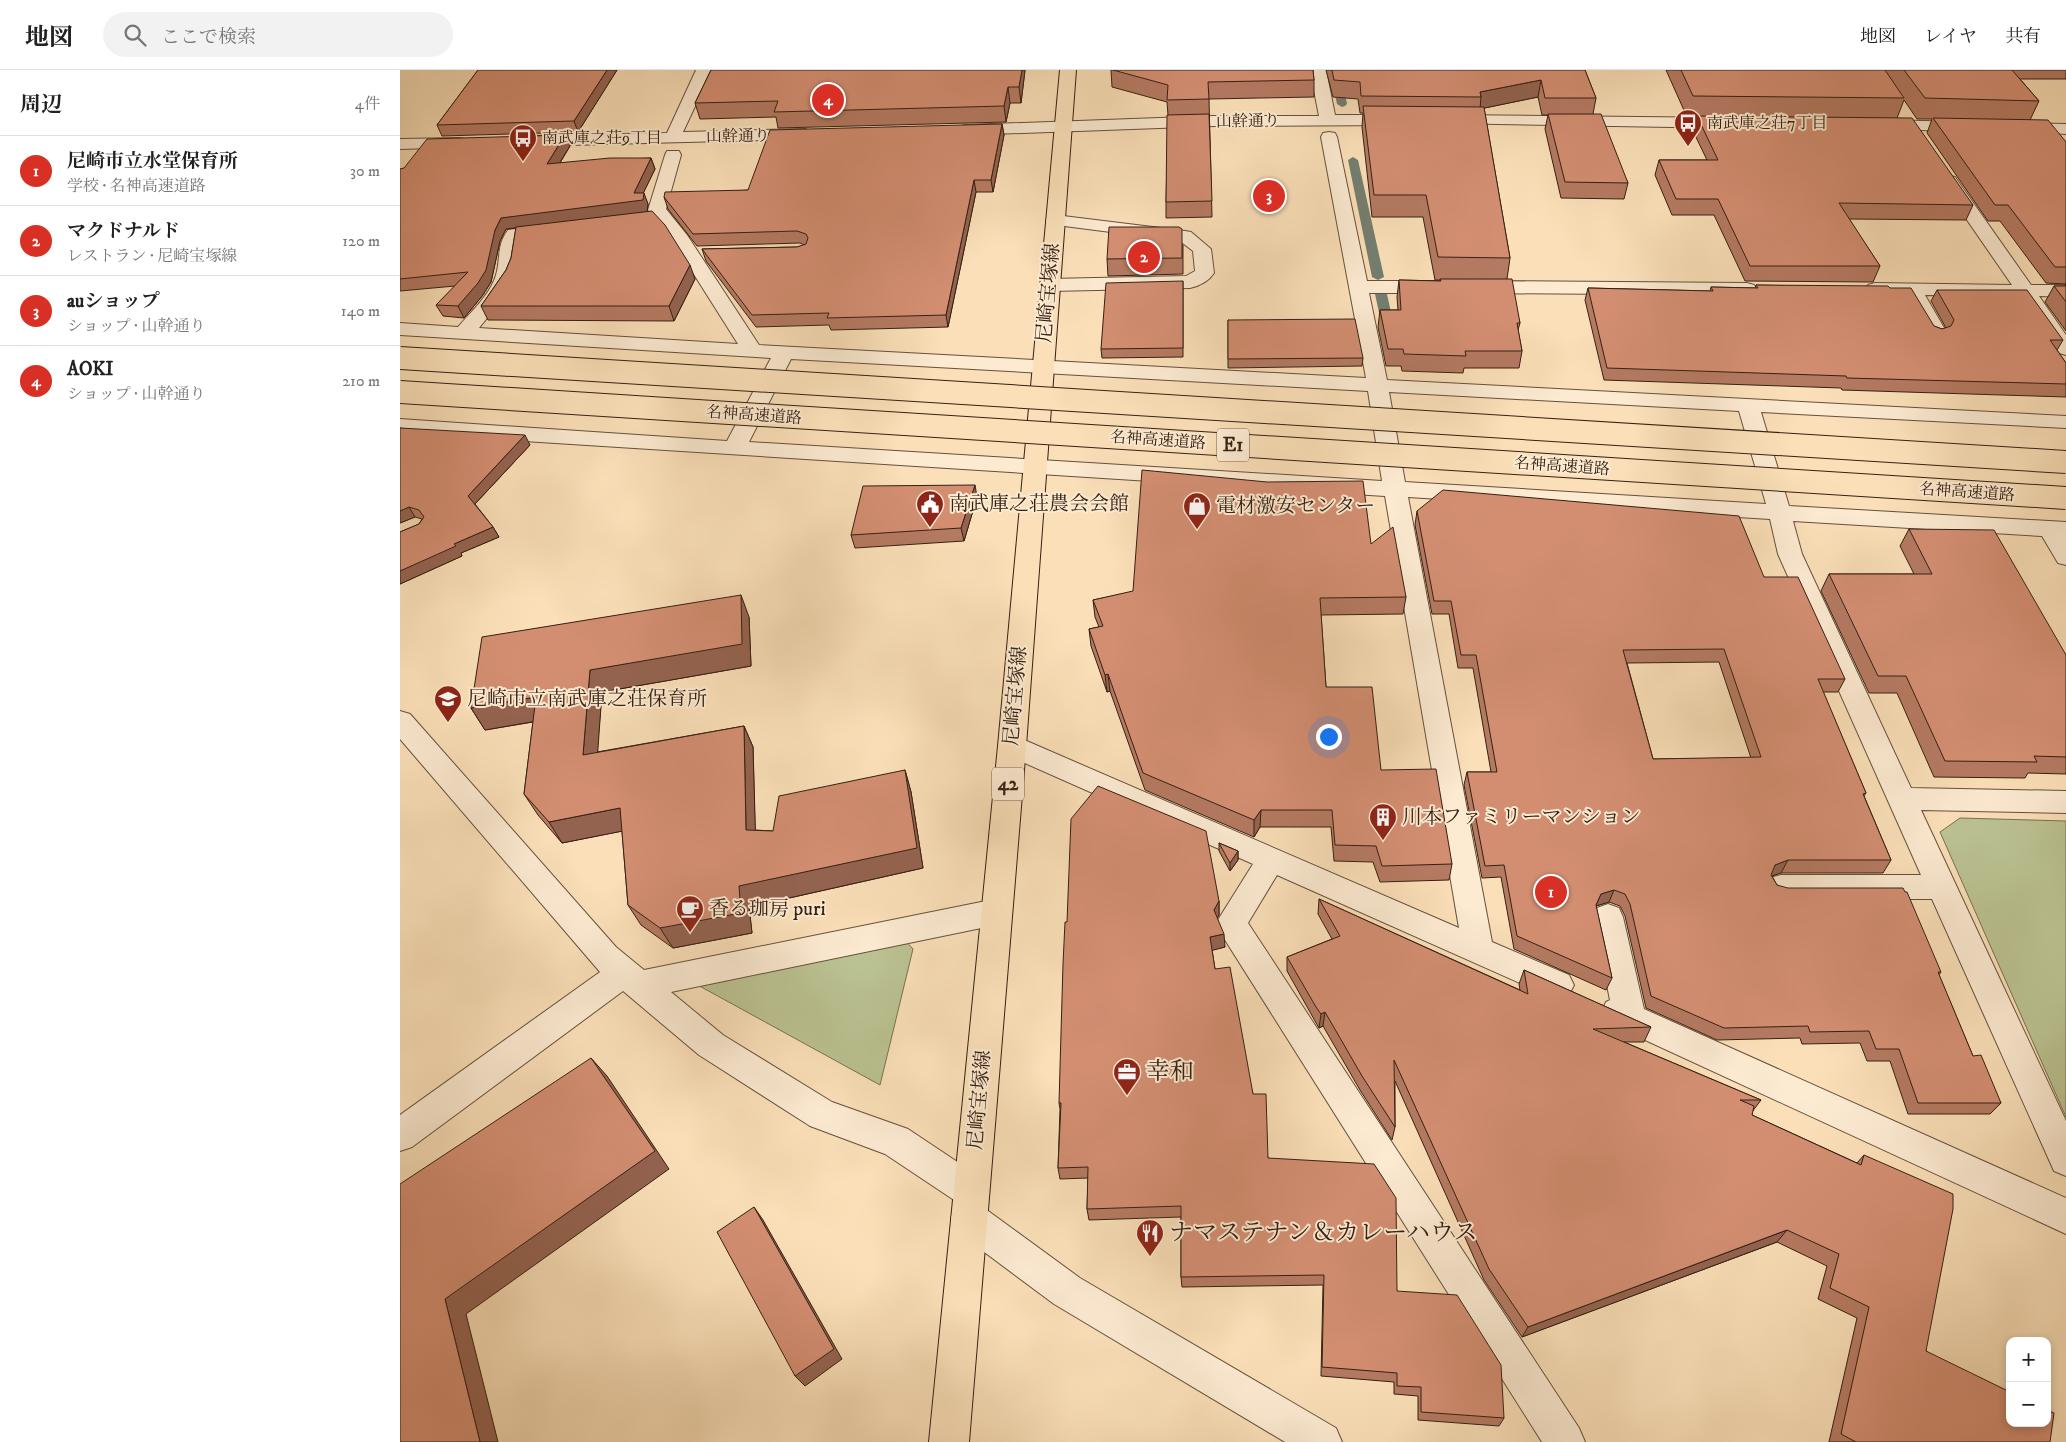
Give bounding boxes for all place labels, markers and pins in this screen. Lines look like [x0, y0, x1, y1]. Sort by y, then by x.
pin: 4 [812, 81, 844, 119]
bus stop icon: 南武庫之荘7丁目 [1673, 108, 1703, 147]
place label: 南武庫之荘7丁目 [1707, 113, 1827, 133]
bus stop icon: 南武庫之荘9丁目 [508, 123, 538, 162]
place label: 南武庫之荘9丁目 [542, 128, 662, 148]
pin: 3 [1253, 177, 1285, 215]
pin: 2 [1128, 238, 1160, 276]
public building icon: 南武庫之荘農会会館 [915, 489, 945, 528]
shop icon: 電材激安センター [1182, 491, 1212, 530]
place label: 南武庫之荘農会会館 [949, 492, 1129, 517]
place label: 電材激安センター [1216, 494, 1375, 519]
school or university icon: 尼崎市立南武庫之荘保育所 [433, 684, 463, 723]
place label: 尼崎市立南武庫之荘保育所 [467, 687, 707, 712]
building icon: 川本ファミリーマンション [1368, 802, 1398, 841]
place label: 川本ファミリーマンション [1402, 805, 1641, 830]
pin: 1 [1535, 873, 1567, 911]
cafe icon: 香る珈房 puri [675, 894, 705, 933]
place label: 香る珈房 puri [709, 897, 826, 922]
office icon: 幸和 [1112, 1057, 1142, 1096]
place label: 幸和 [1146, 1057, 1194, 1087]
restaurant icon: ナマステナン＆カレーハウス [1135, 1218, 1165, 1257]
place label: ナマステナン＆カレーハウス [1169, 1218, 1477, 1248]

